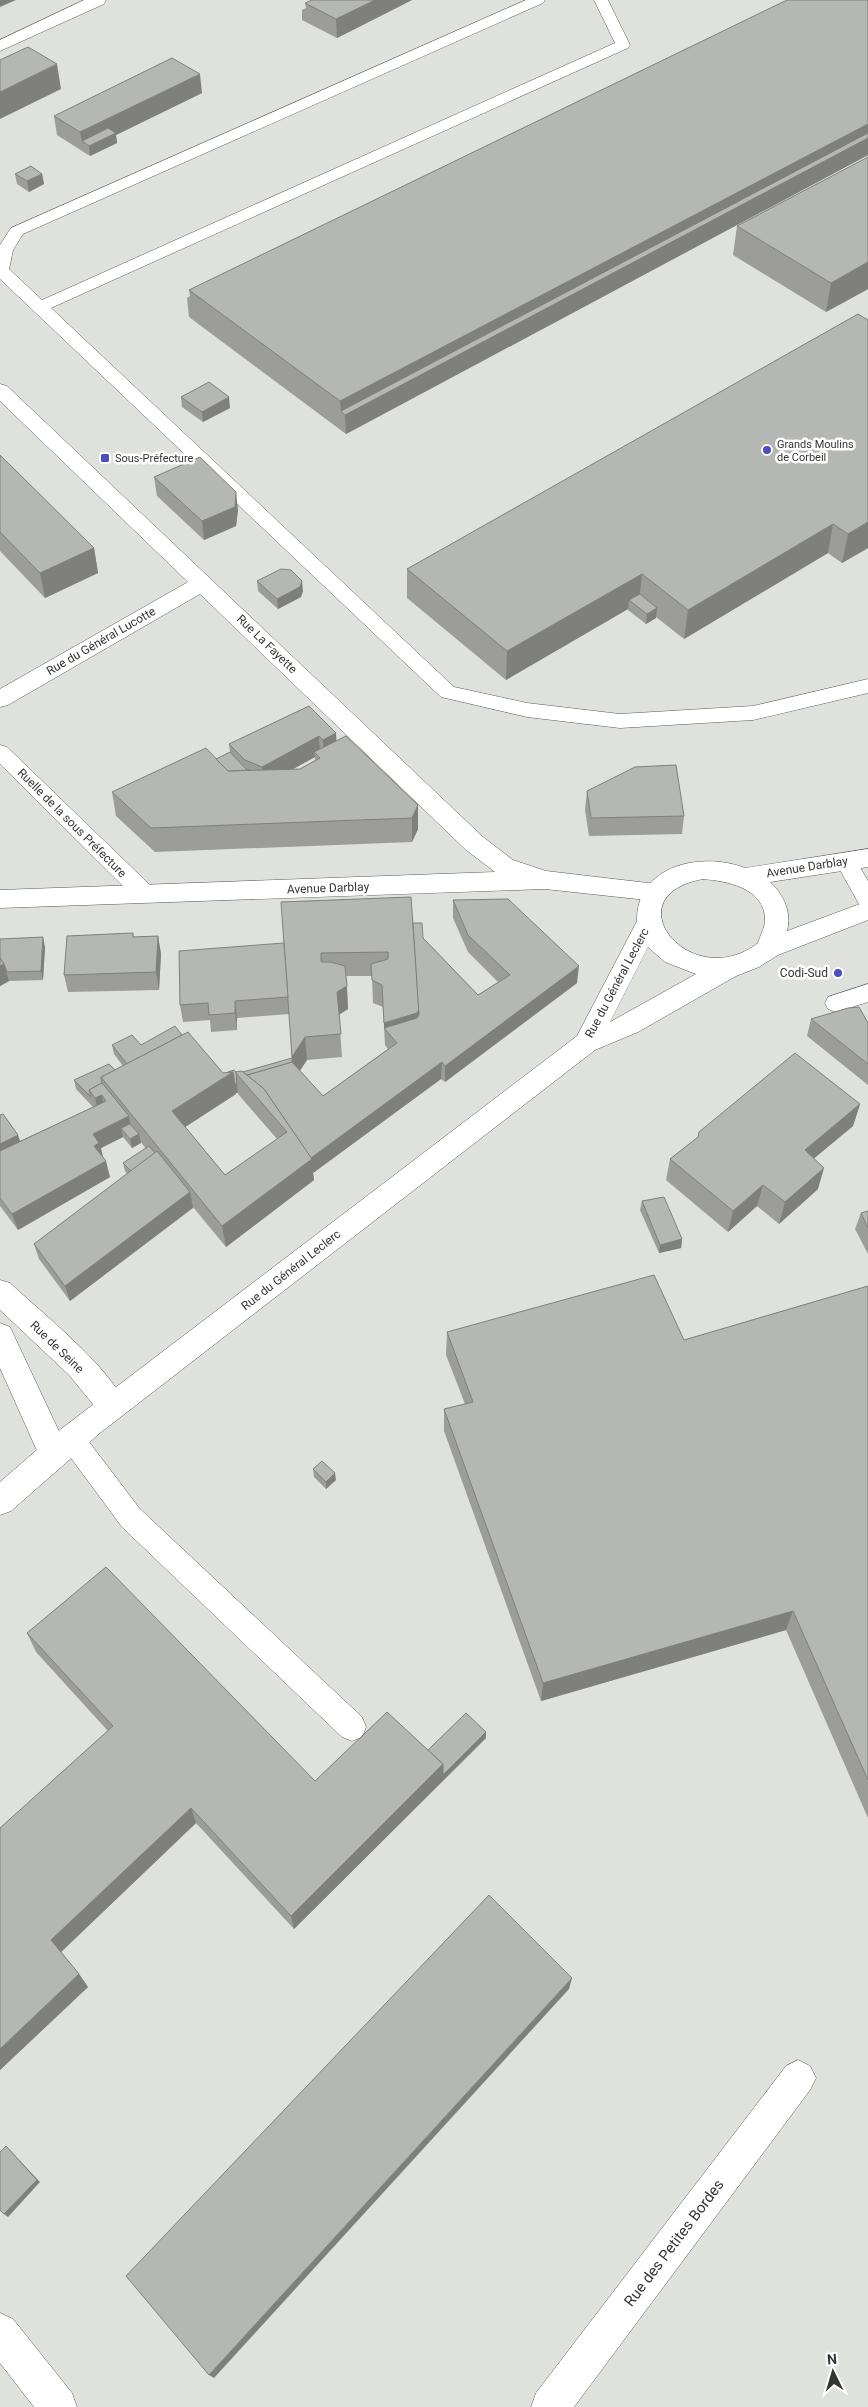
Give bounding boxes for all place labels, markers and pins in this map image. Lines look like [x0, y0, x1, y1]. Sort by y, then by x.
place label: Grands Moulins de Corbeil [777, 438, 854, 464]
marker: Grands Moulins de Corbeil [761, 444, 773, 456]
marker: Sous-Préfecture [99, 452, 111, 464]
place label: Sous-Préfecture [115, 452, 194, 465]
place label: Codi-Sud [780, 966, 828, 980]
marker: Codi-Sud [832, 967, 844, 979]

